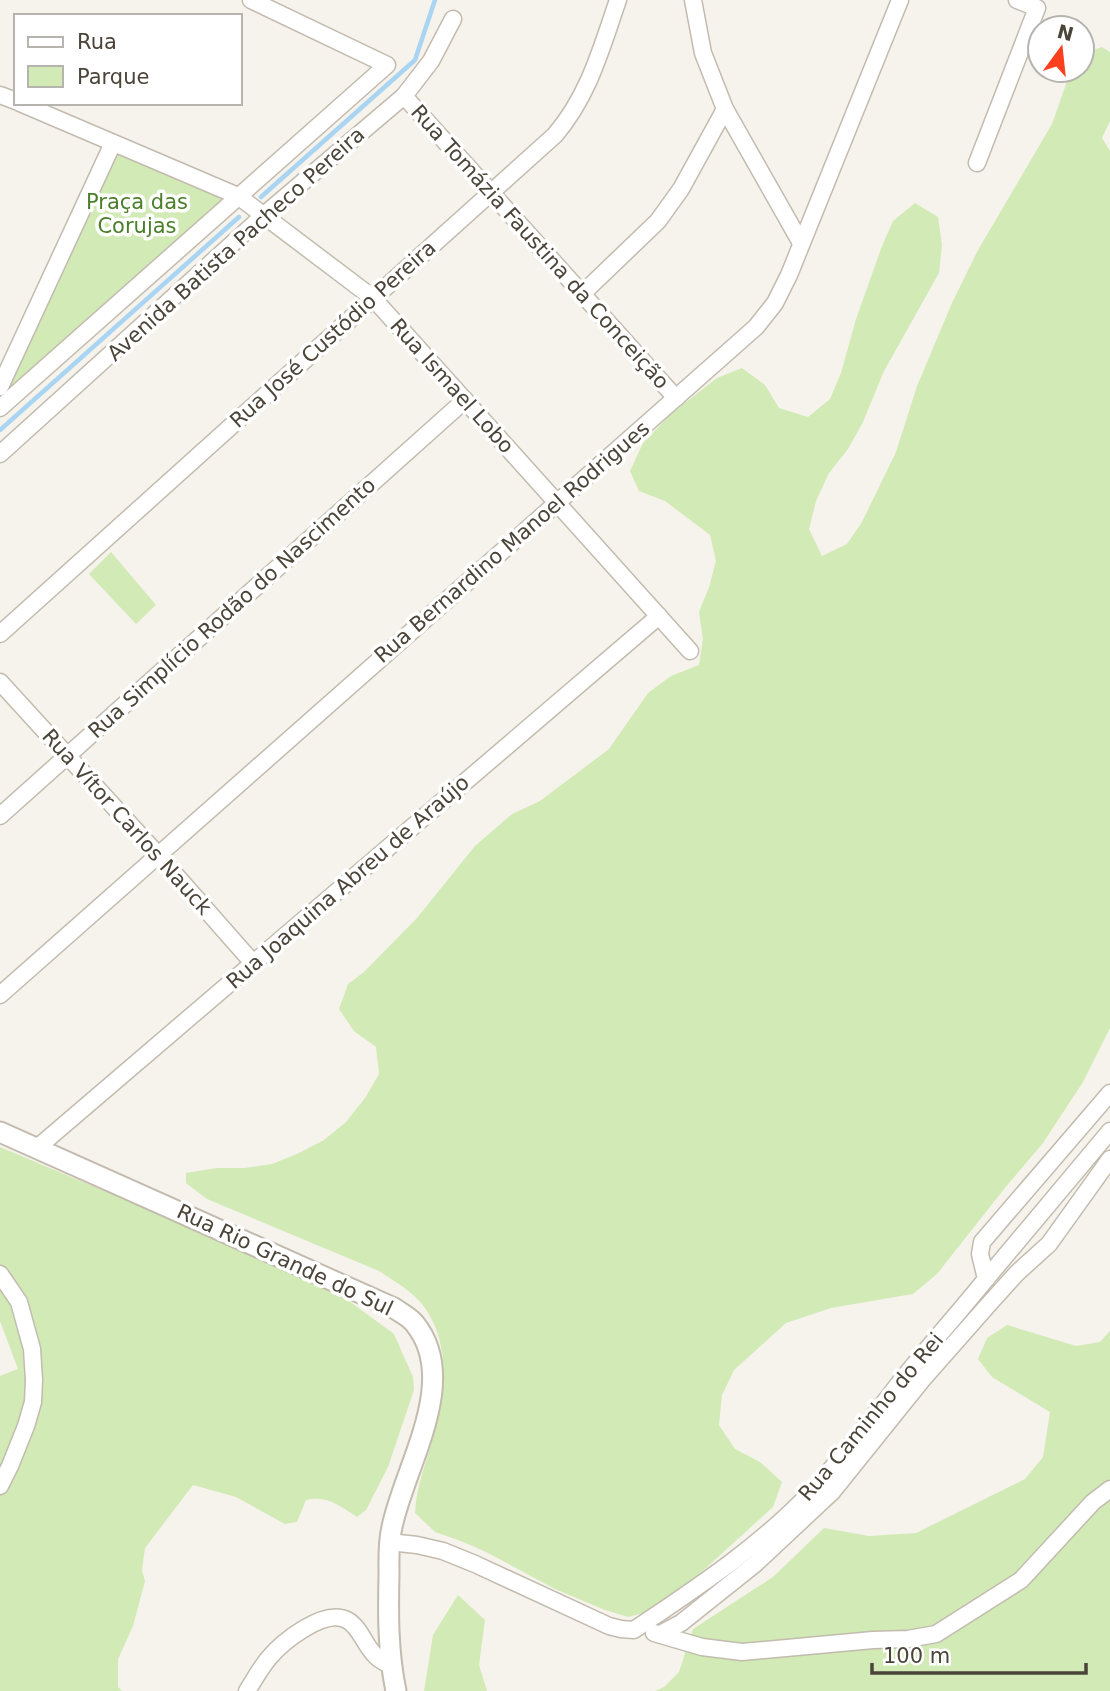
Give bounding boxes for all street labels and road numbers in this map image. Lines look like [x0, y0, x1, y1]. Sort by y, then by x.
street label: Rua Tomázia Faustina da Conceição [406, 100, 674, 394]
street label: Avenida Batista Pacheco Pereira [103, 122, 369, 366]
street label: Rua José Custódio Pereira [225, 235, 441, 433]
street label: Rua Ismael Lobo [385, 314, 519, 458]
street label: Rua Bernardino Manoel Rodrigues [370, 416, 654, 668]
street label: Rua Simplício Rodão do Nascimento [84, 473, 380, 743]
street label: Rua Vítor Carlos Nauck [37, 724, 217, 920]
street label: Rua Joaquina Abreu de Araújo [222, 770, 474, 994]
street label: Rua Rio Grande do Sul [173, 1199, 397, 1321]
street label: Rua Caminho do Rei [794, 1328, 948, 1506]

